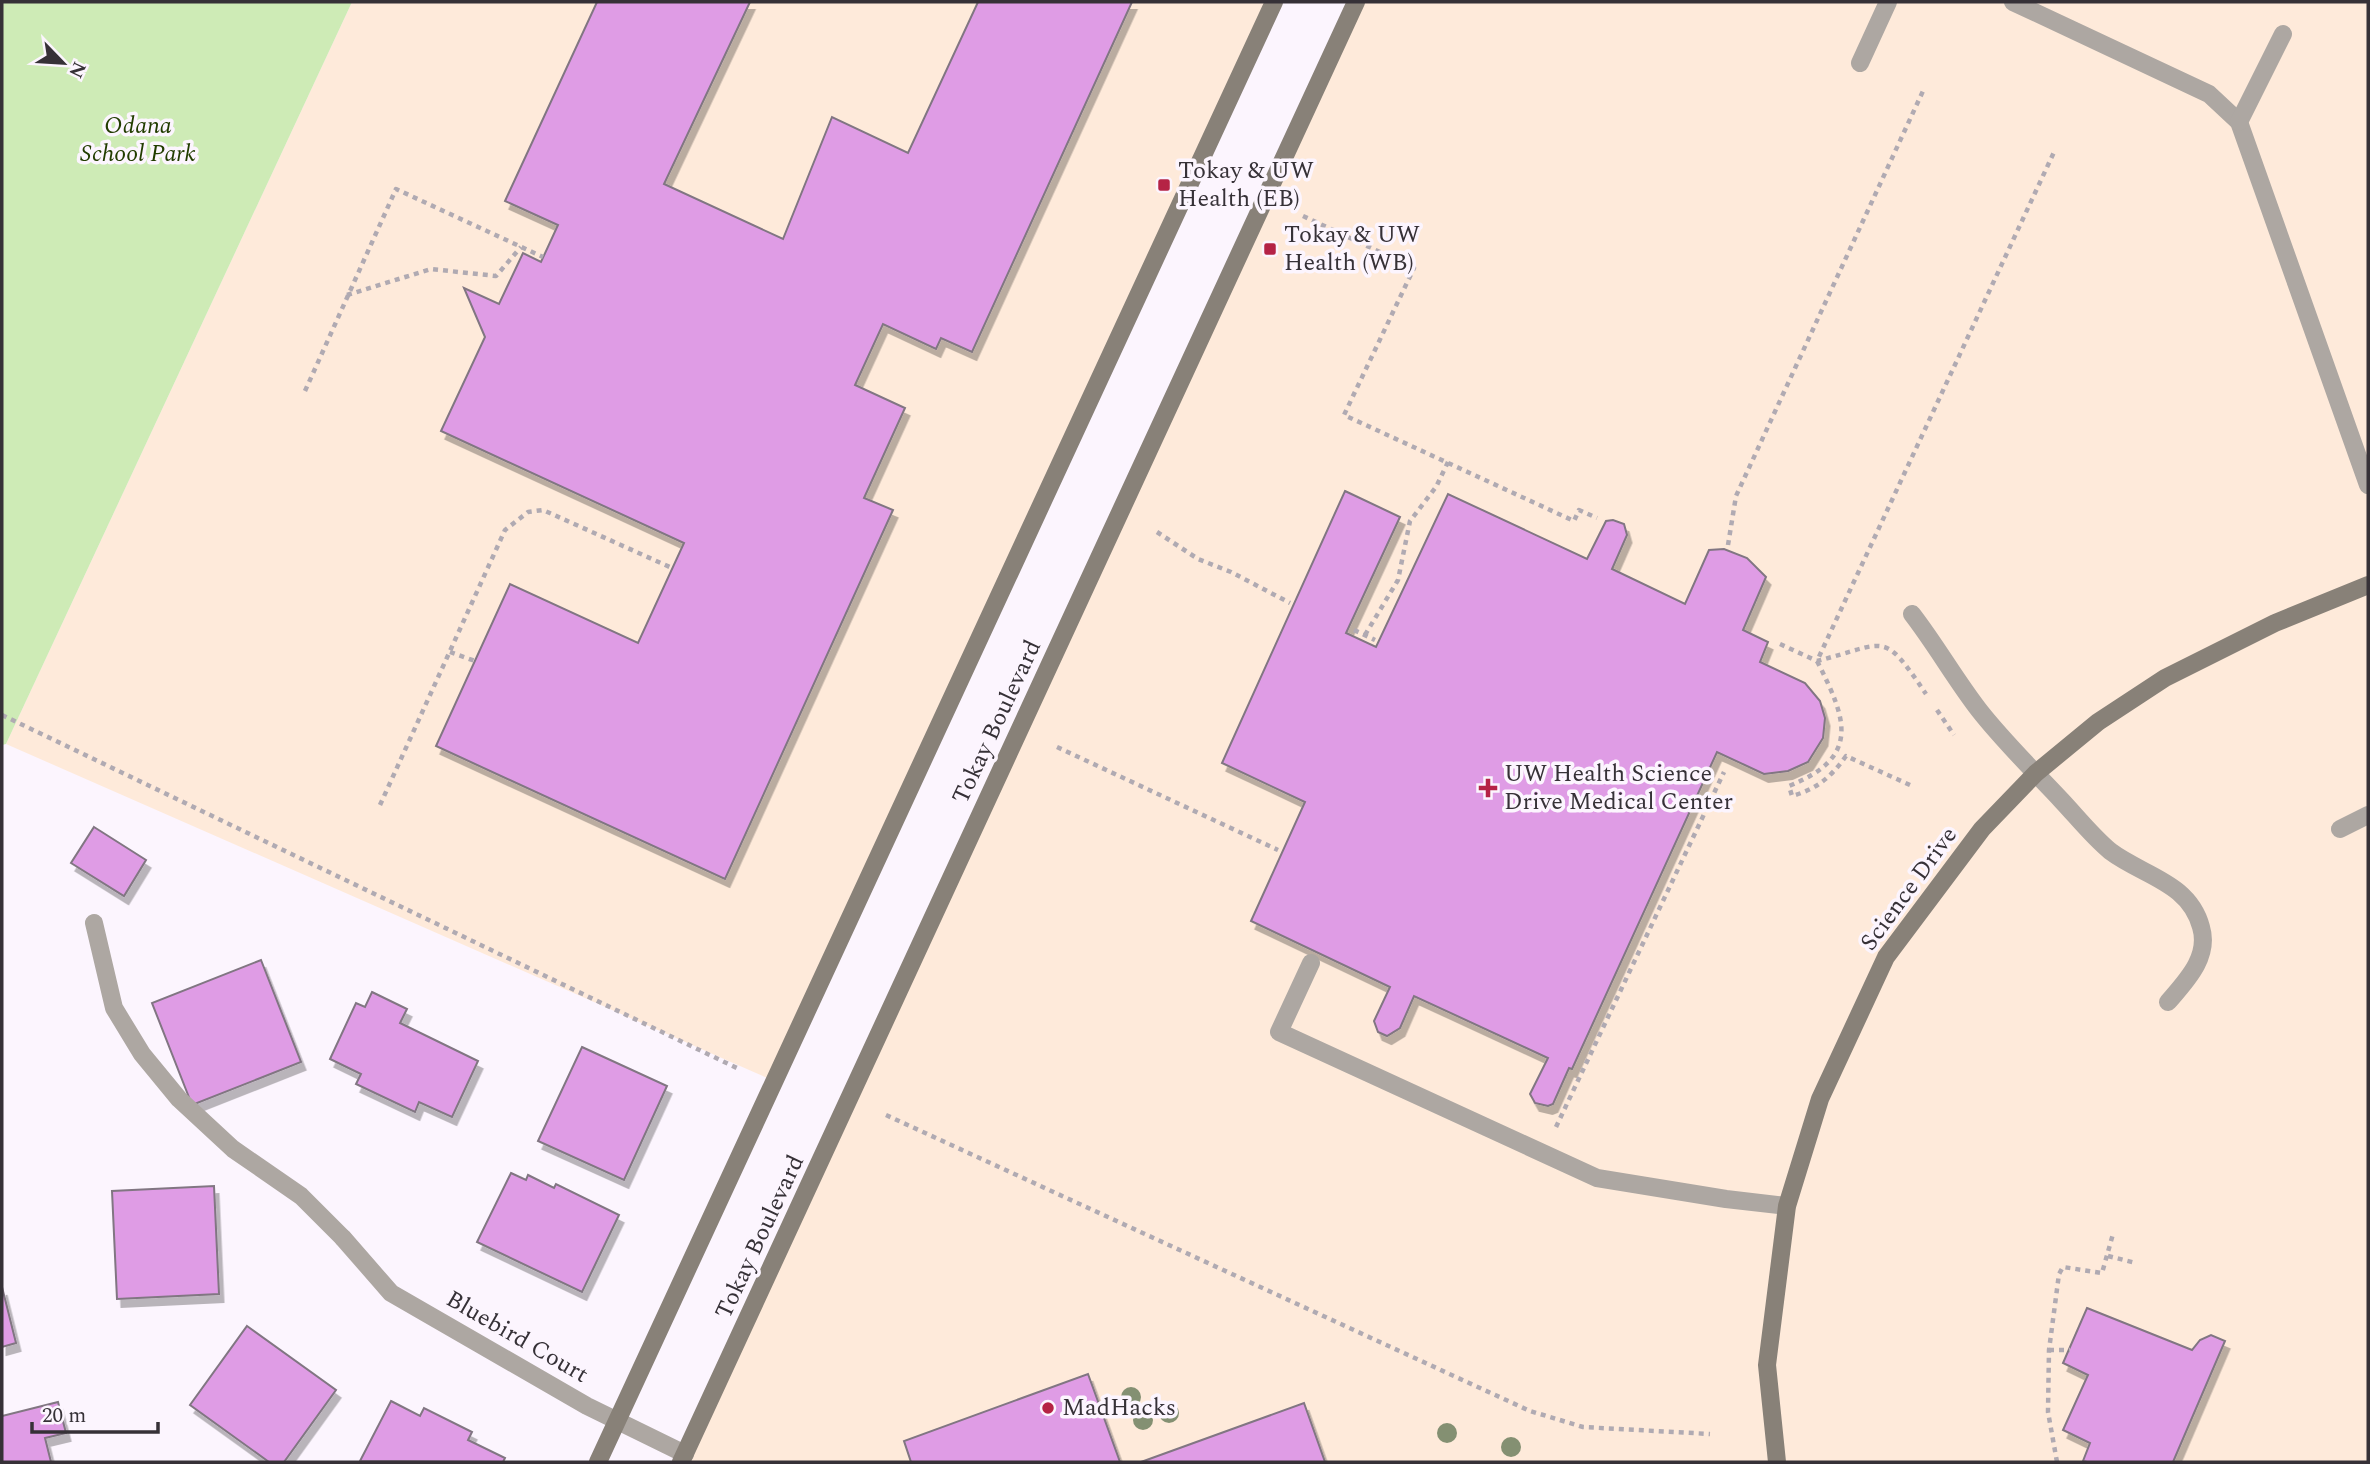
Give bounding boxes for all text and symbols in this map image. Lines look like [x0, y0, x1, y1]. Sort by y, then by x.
north arrow [28, 28, 98, 98]
text: N [61, 56, 93, 83]
park label: Odana School Park [80, 108, 196, 172]
place label: Tokay & UW Health (EB) [1178, 153, 1314, 217]
marker: Tokay & UW Health (EB) [1156, 177, 1172, 193]
place label: Tokay & UW Health (WB) [1284, 217, 1420, 281]
marker: Tokay & UW Health (WB) [1262, 241, 1278, 257]
street label: Tokay Boulevard [943, 634, 1051, 810]
place label: UW Health Science Drive Medical Center [1504, 756, 1733, 820]
marker: UW Health Science Drive Medical Center [1478, 778, 1498, 798]
street label: Science Drive [1852, 819, 1966, 959]
street label: Tokay Boulevard [706, 1149, 814, 1325]
street label: Bluebird Court [439, 1282, 595, 1392]
scale bar [32, 1390, 158, 1434]
place label: MadHacks [1062, 1390, 1176, 1426]
text: 20 m [42, 1400, 86, 1432]
marker: MadHacks [1040, 1400, 1056, 1416]

